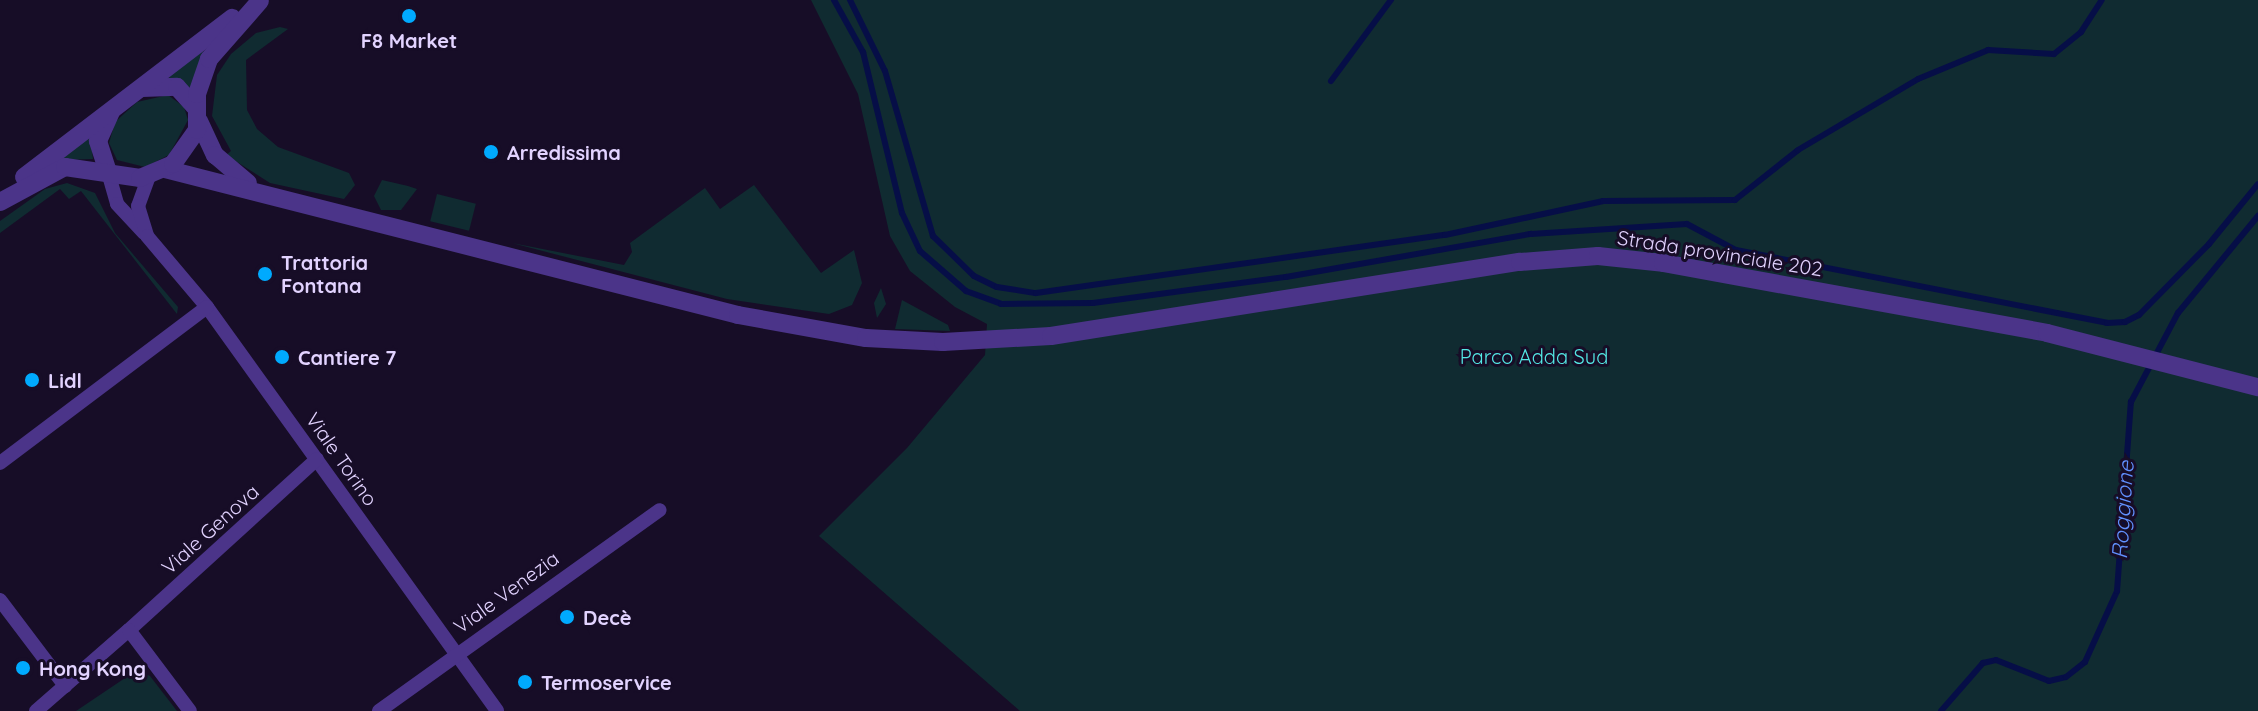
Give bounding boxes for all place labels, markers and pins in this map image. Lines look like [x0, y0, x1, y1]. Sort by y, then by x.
marker: F8 Market [400, 7, 418, 25]
place label: F8 Market [361, 28, 457, 52]
place label: Arredissima [507, 140, 621, 164]
marker: Arredissima [482, 143, 500, 161]
place label: Trattoria Fontana [281, 250, 368, 297]
marker: Trattoria Fontana [256, 265, 274, 283]
place label: Cantiere 7 [298, 345, 396, 369]
marker: Cantiere 7 [273, 348, 291, 366]
place label: Lidl [48, 368, 82, 392]
marker: Lidl [23, 371, 41, 389]
place label: Decè [583, 605, 631, 629]
marker: Decè [558, 608, 576, 626]
place label: Hong Kong [39, 656, 146, 680]
marker: Hong Kong [14, 659, 32, 677]
place label: Termoservice [541, 670, 672, 694]
marker: Termoservice [516, 673, 534, 691]

